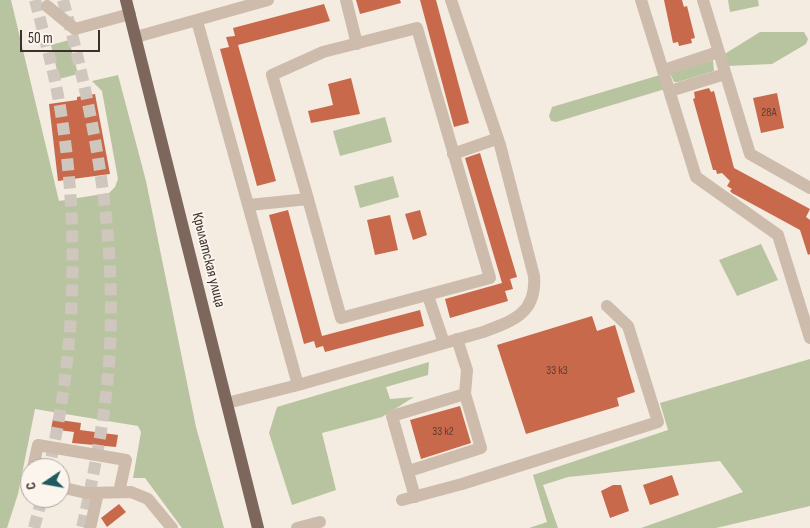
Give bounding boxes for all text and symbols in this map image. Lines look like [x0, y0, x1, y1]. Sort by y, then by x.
scale bar [22, 20, 102, 52]
text: 50 m [28, 29, 53, 48]
house number: 28А [761, 106, 777, 120]
street label: Крылатская улица [187, 211, 229, 309]
house number: 33 к3 [546, 364, 568, 378]
house number: 33 к2 [432, 425, 454, 439]
north arrow [20, 458, 70, 508]
text: С [22, 481, 40, 491]

